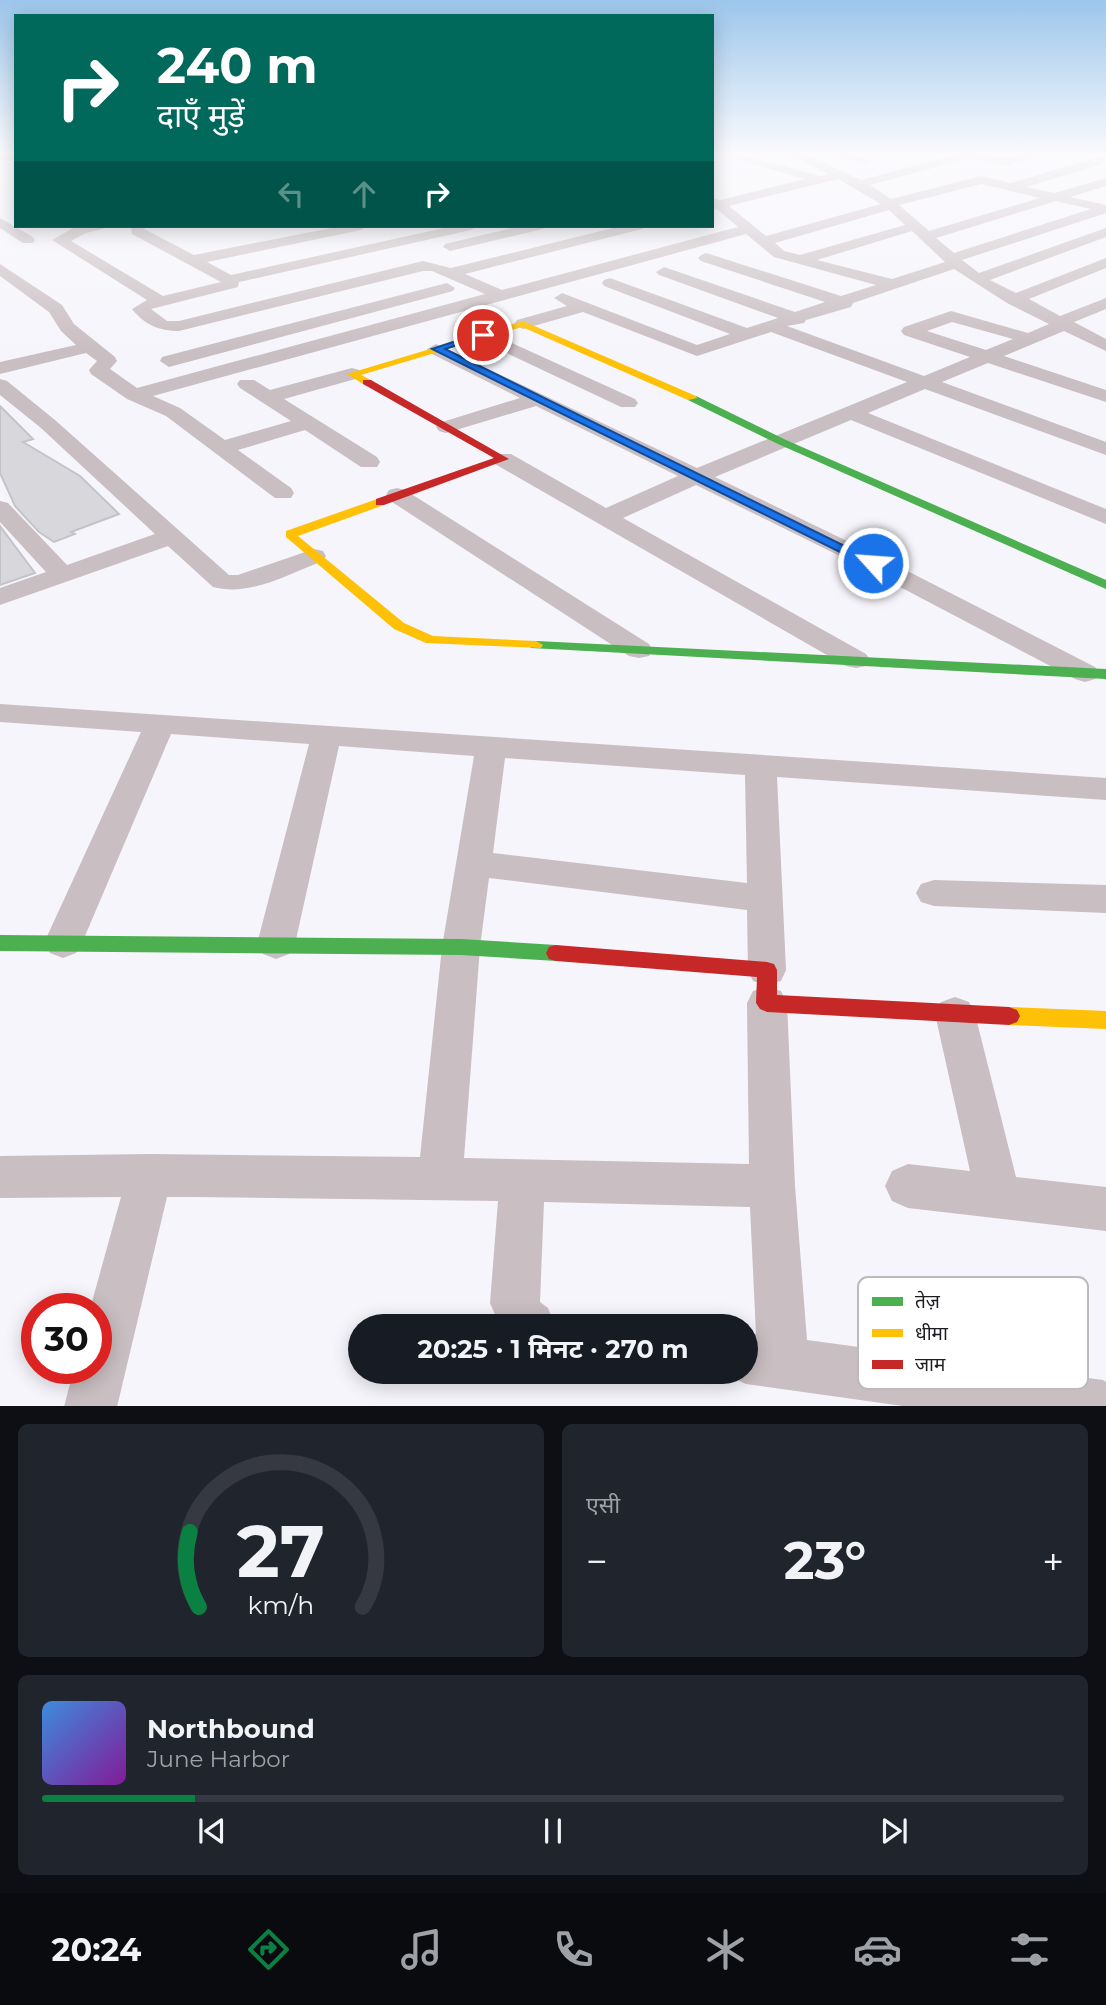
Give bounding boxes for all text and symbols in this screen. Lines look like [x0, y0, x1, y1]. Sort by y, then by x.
text: 240 m [157, 36, 318, 95]
icon: right [42, 42, 133, 133]
text: दाएँ मुड़ें [157, 96, 245, 135]
icon: left [272, 175, 310, 213]
icon: ahead [345, 175, 383, 213]
icon: right [418, 175, 456, 213]
pin [453, 305, 513, 365]
icon: arrive [464, 316, 502, 354]
position arrow [836, 526, 910, 600]
legend [858, 1277, 1088, 1389]
text: तेज़ [915, 1290, 941, 1313]
speed limit sign: 30 [21, 1293, 112, 1384]
text: धीमा [915, 1322, 949, 1345]
text: 20:25 · 1 मिनट · 270 m [417, 1333, 689, 1365]
text: जाम [915, 1353, 946, 1376]
text: एसी [586, 1491, 620, 1519]
text: 27 [237, 1507, 325, 1595]
text: 23° [784, 1529, 866, 1592]
text: − [586, 1538, 608, 1585]
text: + [1042, 1538, 1064, 1585]
text: km/h [248, 1589, 314, 1619]
text: Northbound [147, 1713, 315, 1745]
text: June Harbor [147, 1745, 290, 1773]
icon: previous [193, 1812, 231, 1850]
icon: pause [534, 1812, 572, 1850]
icon: next [875, 1812, 913, 1850]
icon: directions [244, 1925, 293, 1974]
icon: music [397, 1925, 446, 1974]
icon: phone [549, 1925, 598, 1974]
icon: climate [701, 1925, 750, 1974]
icon: car [853, 1925, 902, 1974]
icon: filters [1005, 1925, 1054, 1974]
text: 20:24 [52, 1930, 141, 1969]

